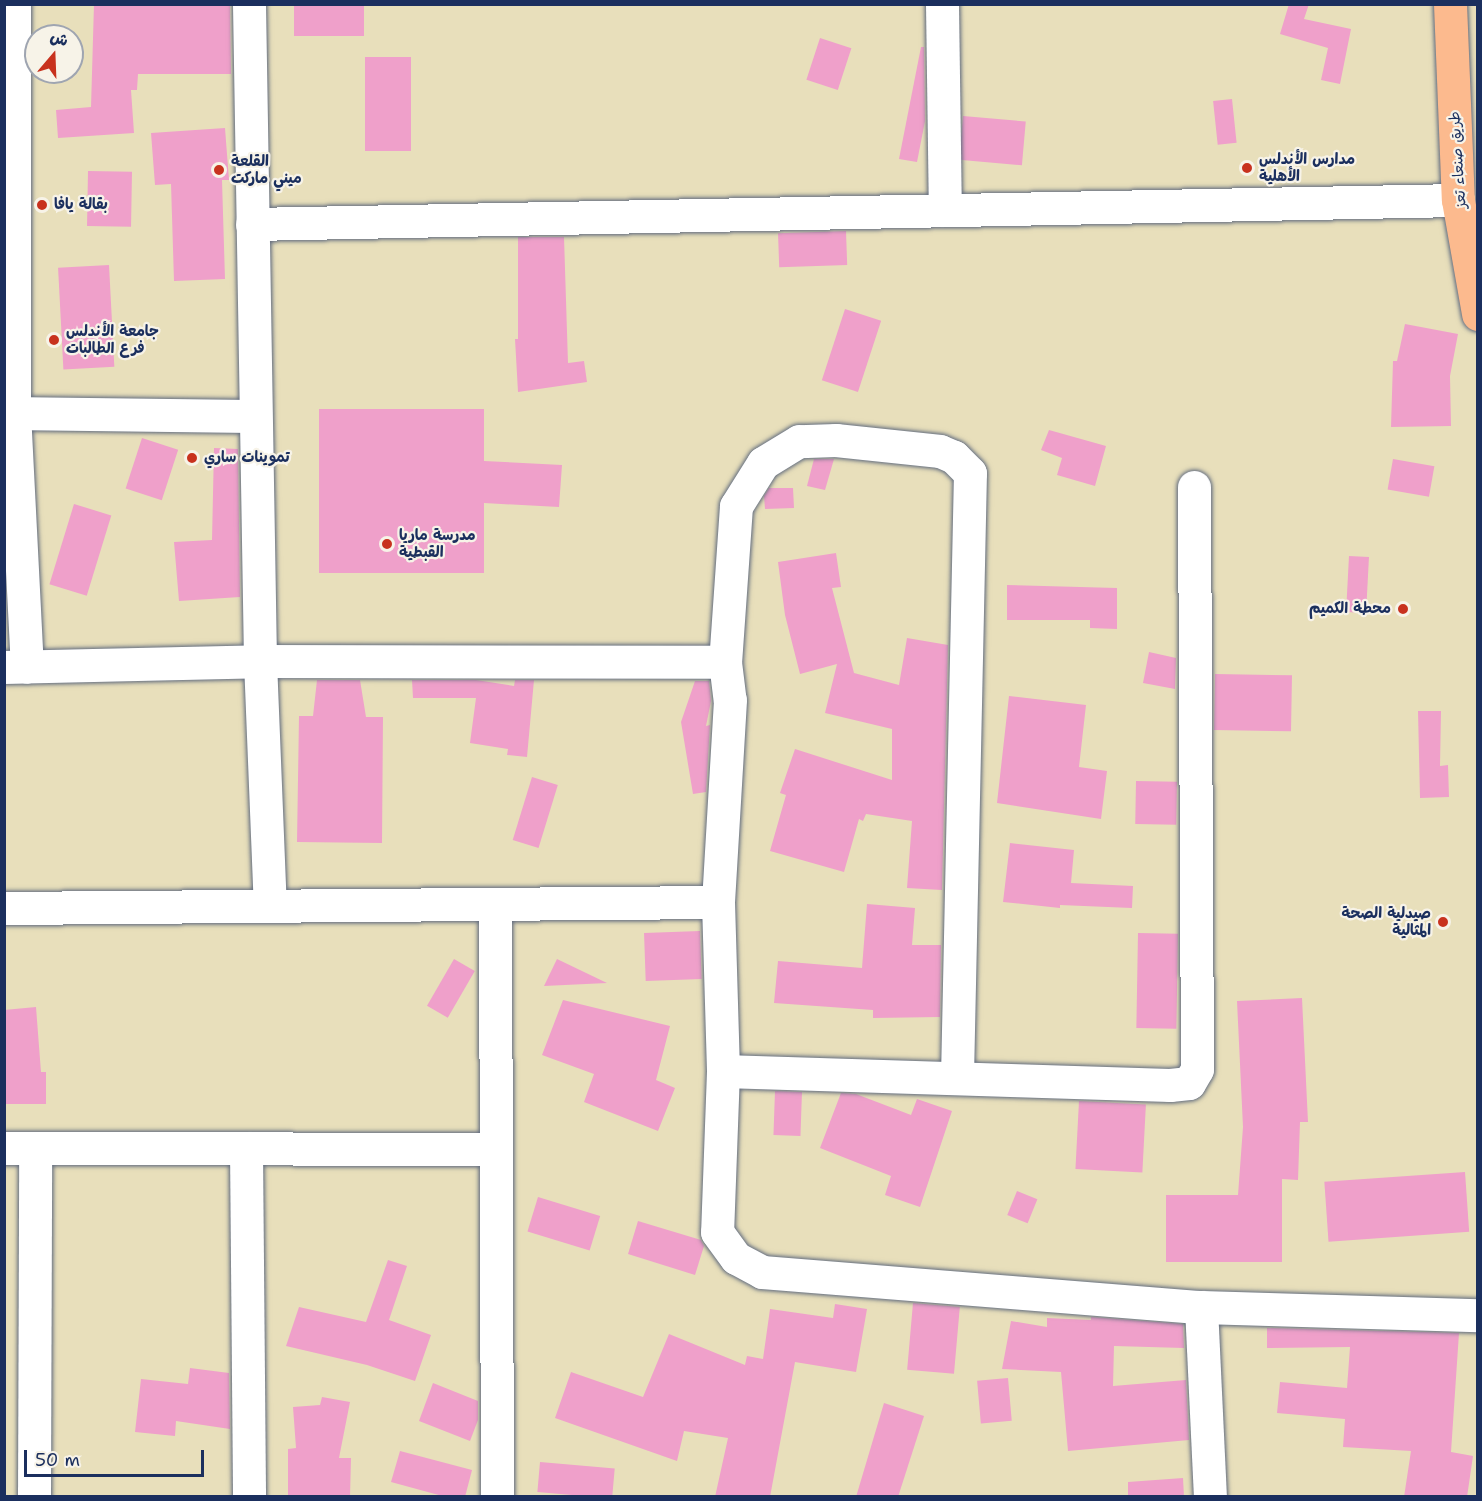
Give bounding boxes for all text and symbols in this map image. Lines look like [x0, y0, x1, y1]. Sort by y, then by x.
north arrow [24, 24, 84, 84]
text: ش [48, 26, 71, 51]
street label: طريق صنعاء تعز [1446, 111, 1470, 209]
place label: مدارس الأندلس الأهلية [1259, 150, 1355, 185]
place label: القلعة ميني ماركت [231, 152, 302, 187]
marker: مدارس الأندلس الأهلية [1240, 161, 1254, 175]
marker: القلعة ميني ماركت [212, 163, 226, 177]
place label: بقالة يافا [54, 196, 108, 214]
marker: بقالة يافا [35, 198, 49, 212]
place label: جامعة الأندلس فرع الطالبات [66, 322, 159, 357]
marker: جامعة الأندلس فرع الطالبات [47, 333, 61, 347]
place label: تموينات ساري [204, 449, 290, 467]
marker: تموينات ساري [185, 451, 199, 465]
place label: مدرسة ماريا القبطية [399, 526, 476, 561]
marker: مدرسة ماريا القبطية [380, 537, 394, 551]
place label: محطة الكميم [1309, 600, 1391, 618]
marker: محطة الكميم [1396, 602, 1410, 616]
place label: صيدلية الصحة المثالية [1342, 904, 1431, 939]
marker: صيدلية الصحة المثالية [1436, 915, 1450, 929]
scale bar [27, 1438, 207, 1476]
text: 50 m [35, 1448, 80, 1472]

